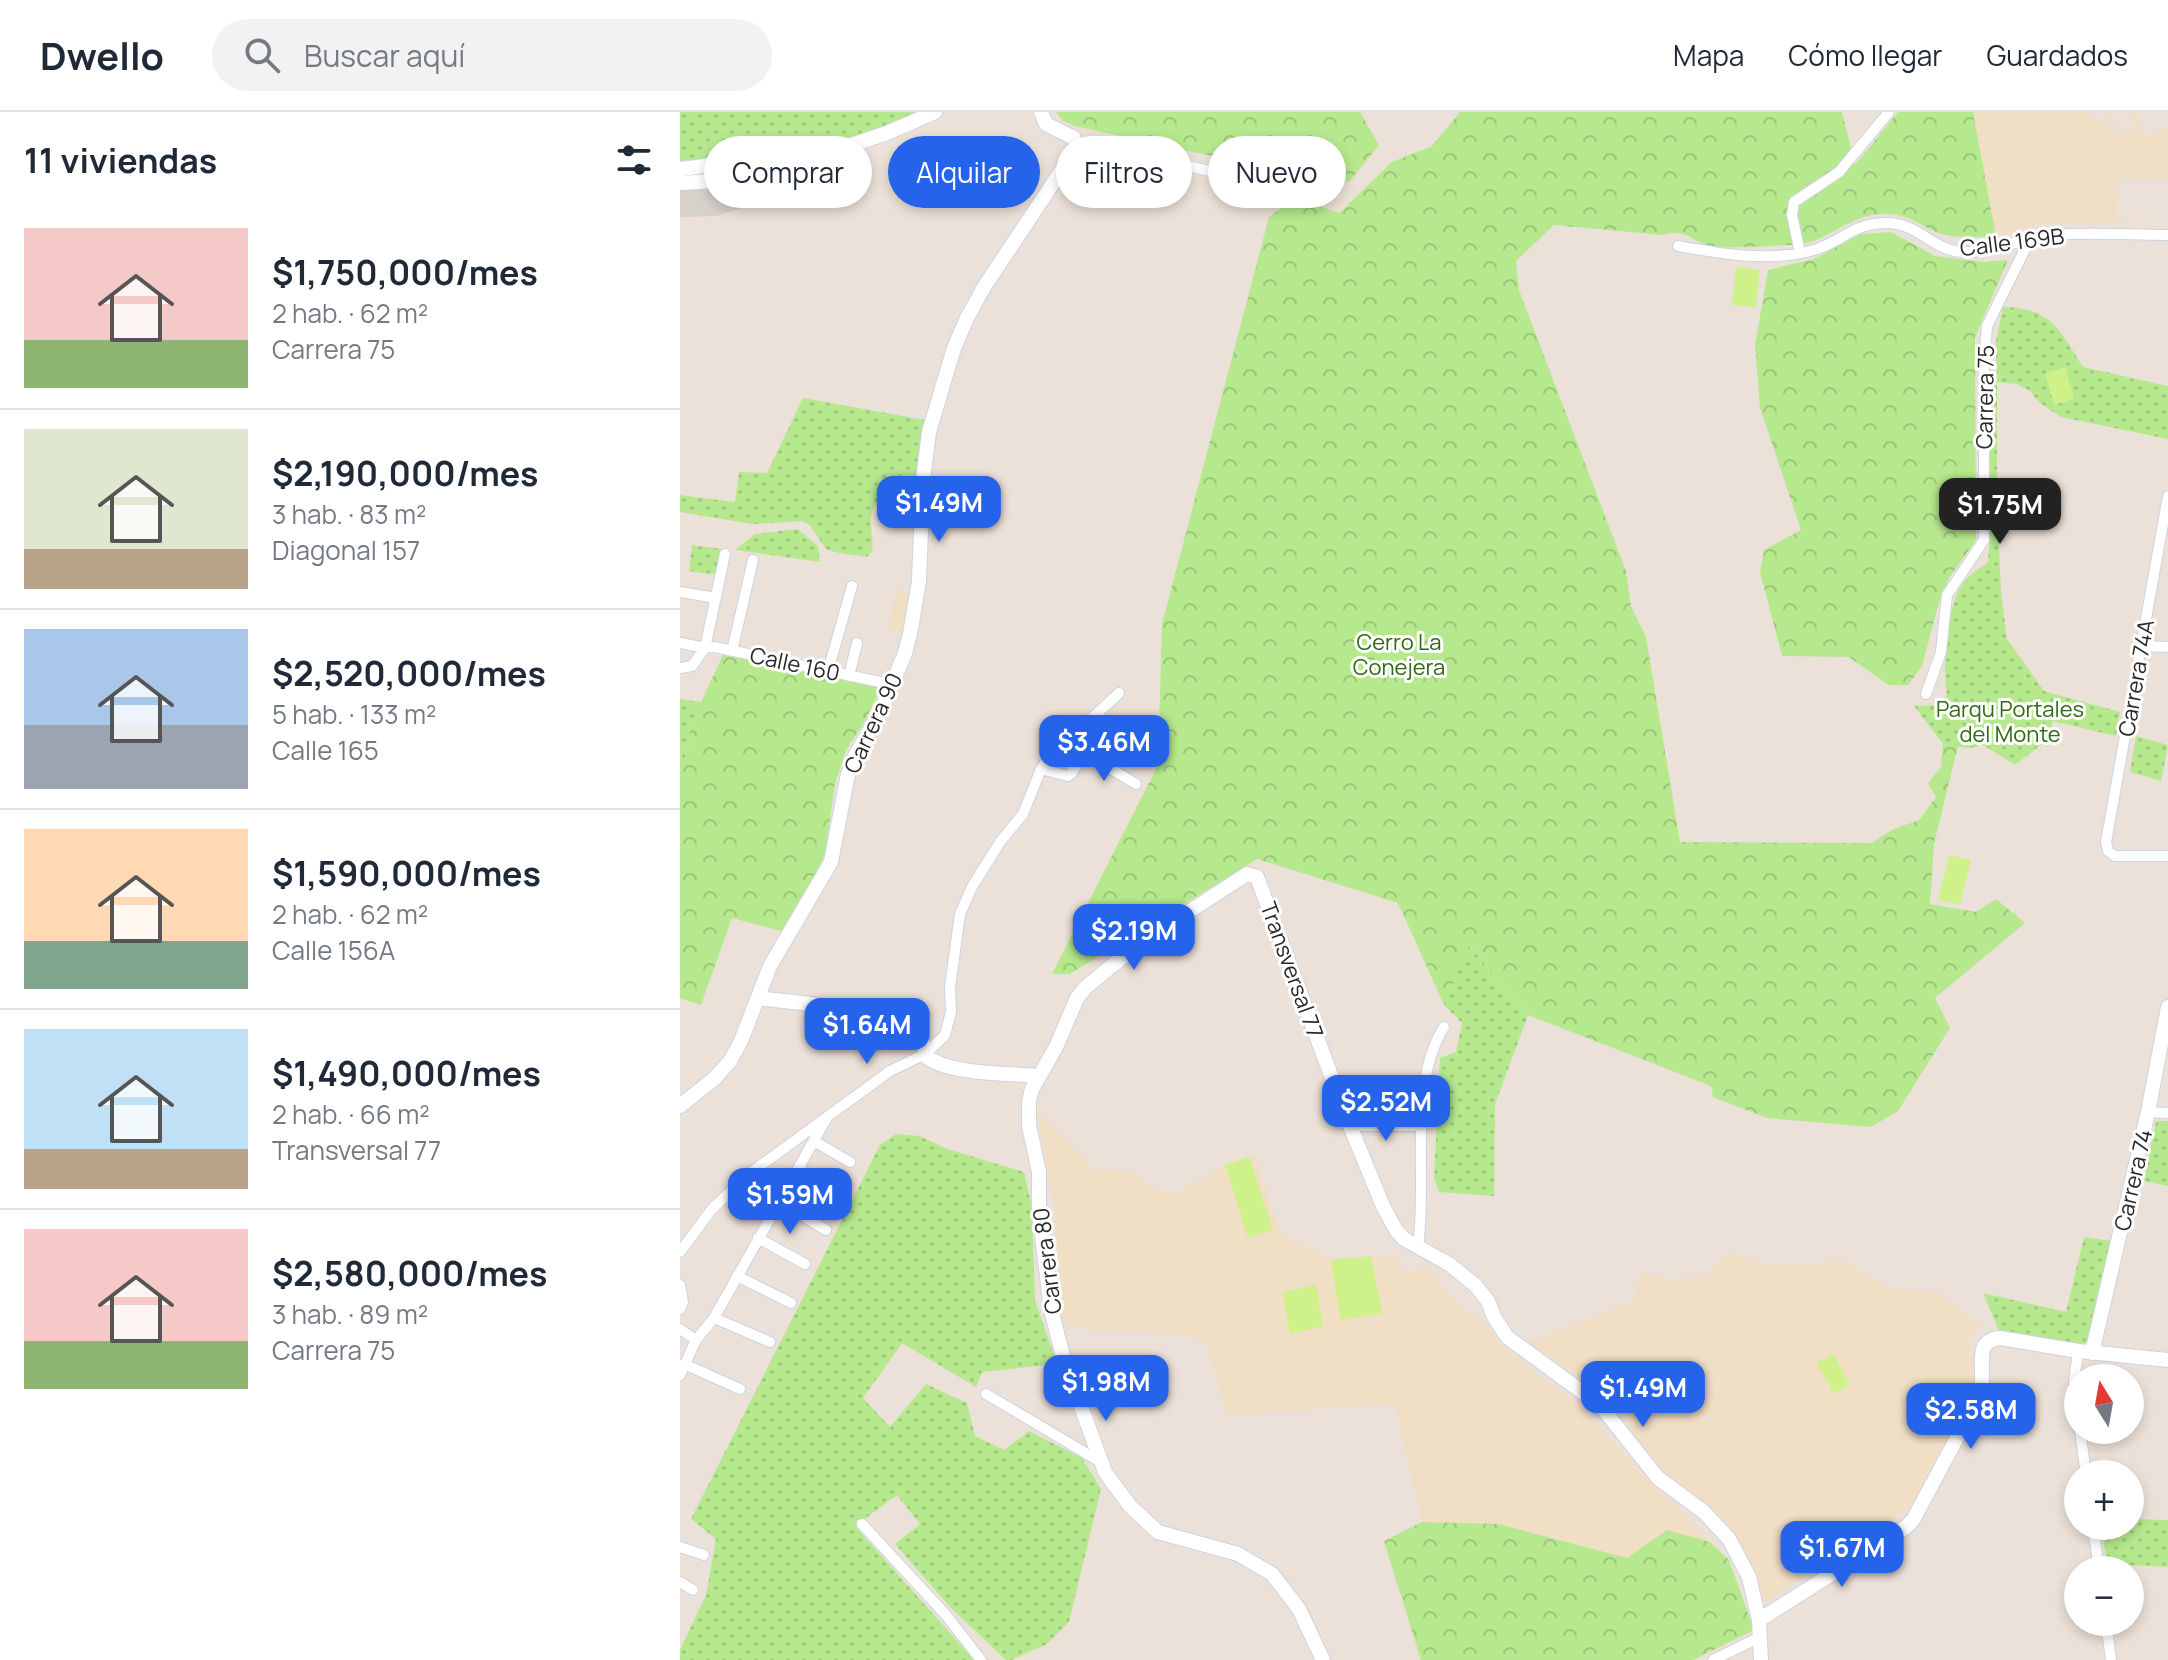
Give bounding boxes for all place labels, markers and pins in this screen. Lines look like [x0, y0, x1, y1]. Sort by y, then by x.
pin: $1.49M [874, 476, 1004, 544]
pin: $1.75M [1935, 478, 2065, 546]
pin: $3.46M [1039, 715, 1169, 783]
pin: $2.19M [1069, 904, 1199, 972]
pin: $1.64M [802, 998, 932, 1066]
pin: $2.52M [1321, 1075, 1451, 1143]
pin: $1.59M [725, 1168, 855, 1236]
pin: $1.98M [1041, 1355, 1171, 1423]
pin: $1.49M [1578, 1361, 1708, 1429]
pin: $2.58M [1906, 1383, 2036, 1451]
pin: $1.67M [1777, 1521, 1907, 1589]

